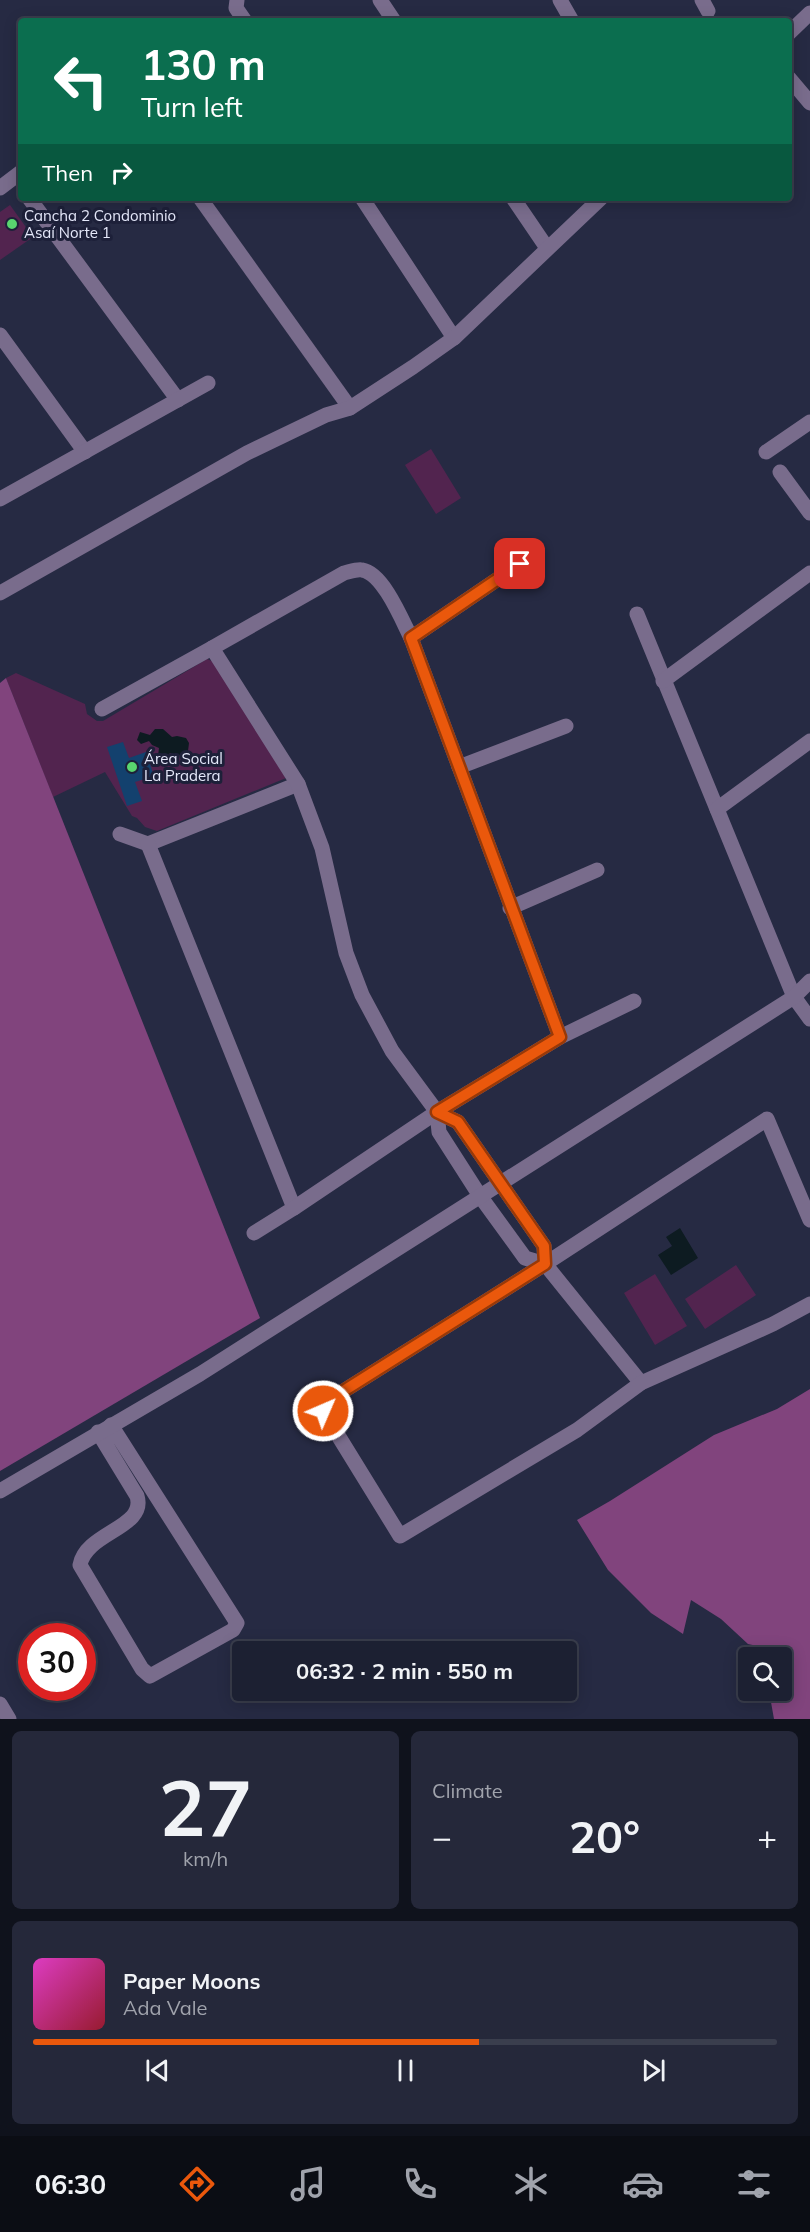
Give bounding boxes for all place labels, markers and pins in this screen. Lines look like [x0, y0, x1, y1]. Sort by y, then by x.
place label: Cancha 2 Condominio Asaí Norte 1 [24, 206, 176, 242]
marker: Cancha 2 Condominio Asaí Norte 1 [5, 217, 19, 231]
pin [494, 538, 545, 589]
place label: Área Social La Pradera [144, 749, 223, 785]
marker: Área Social La Pradera [125, 760, 139, 774]

